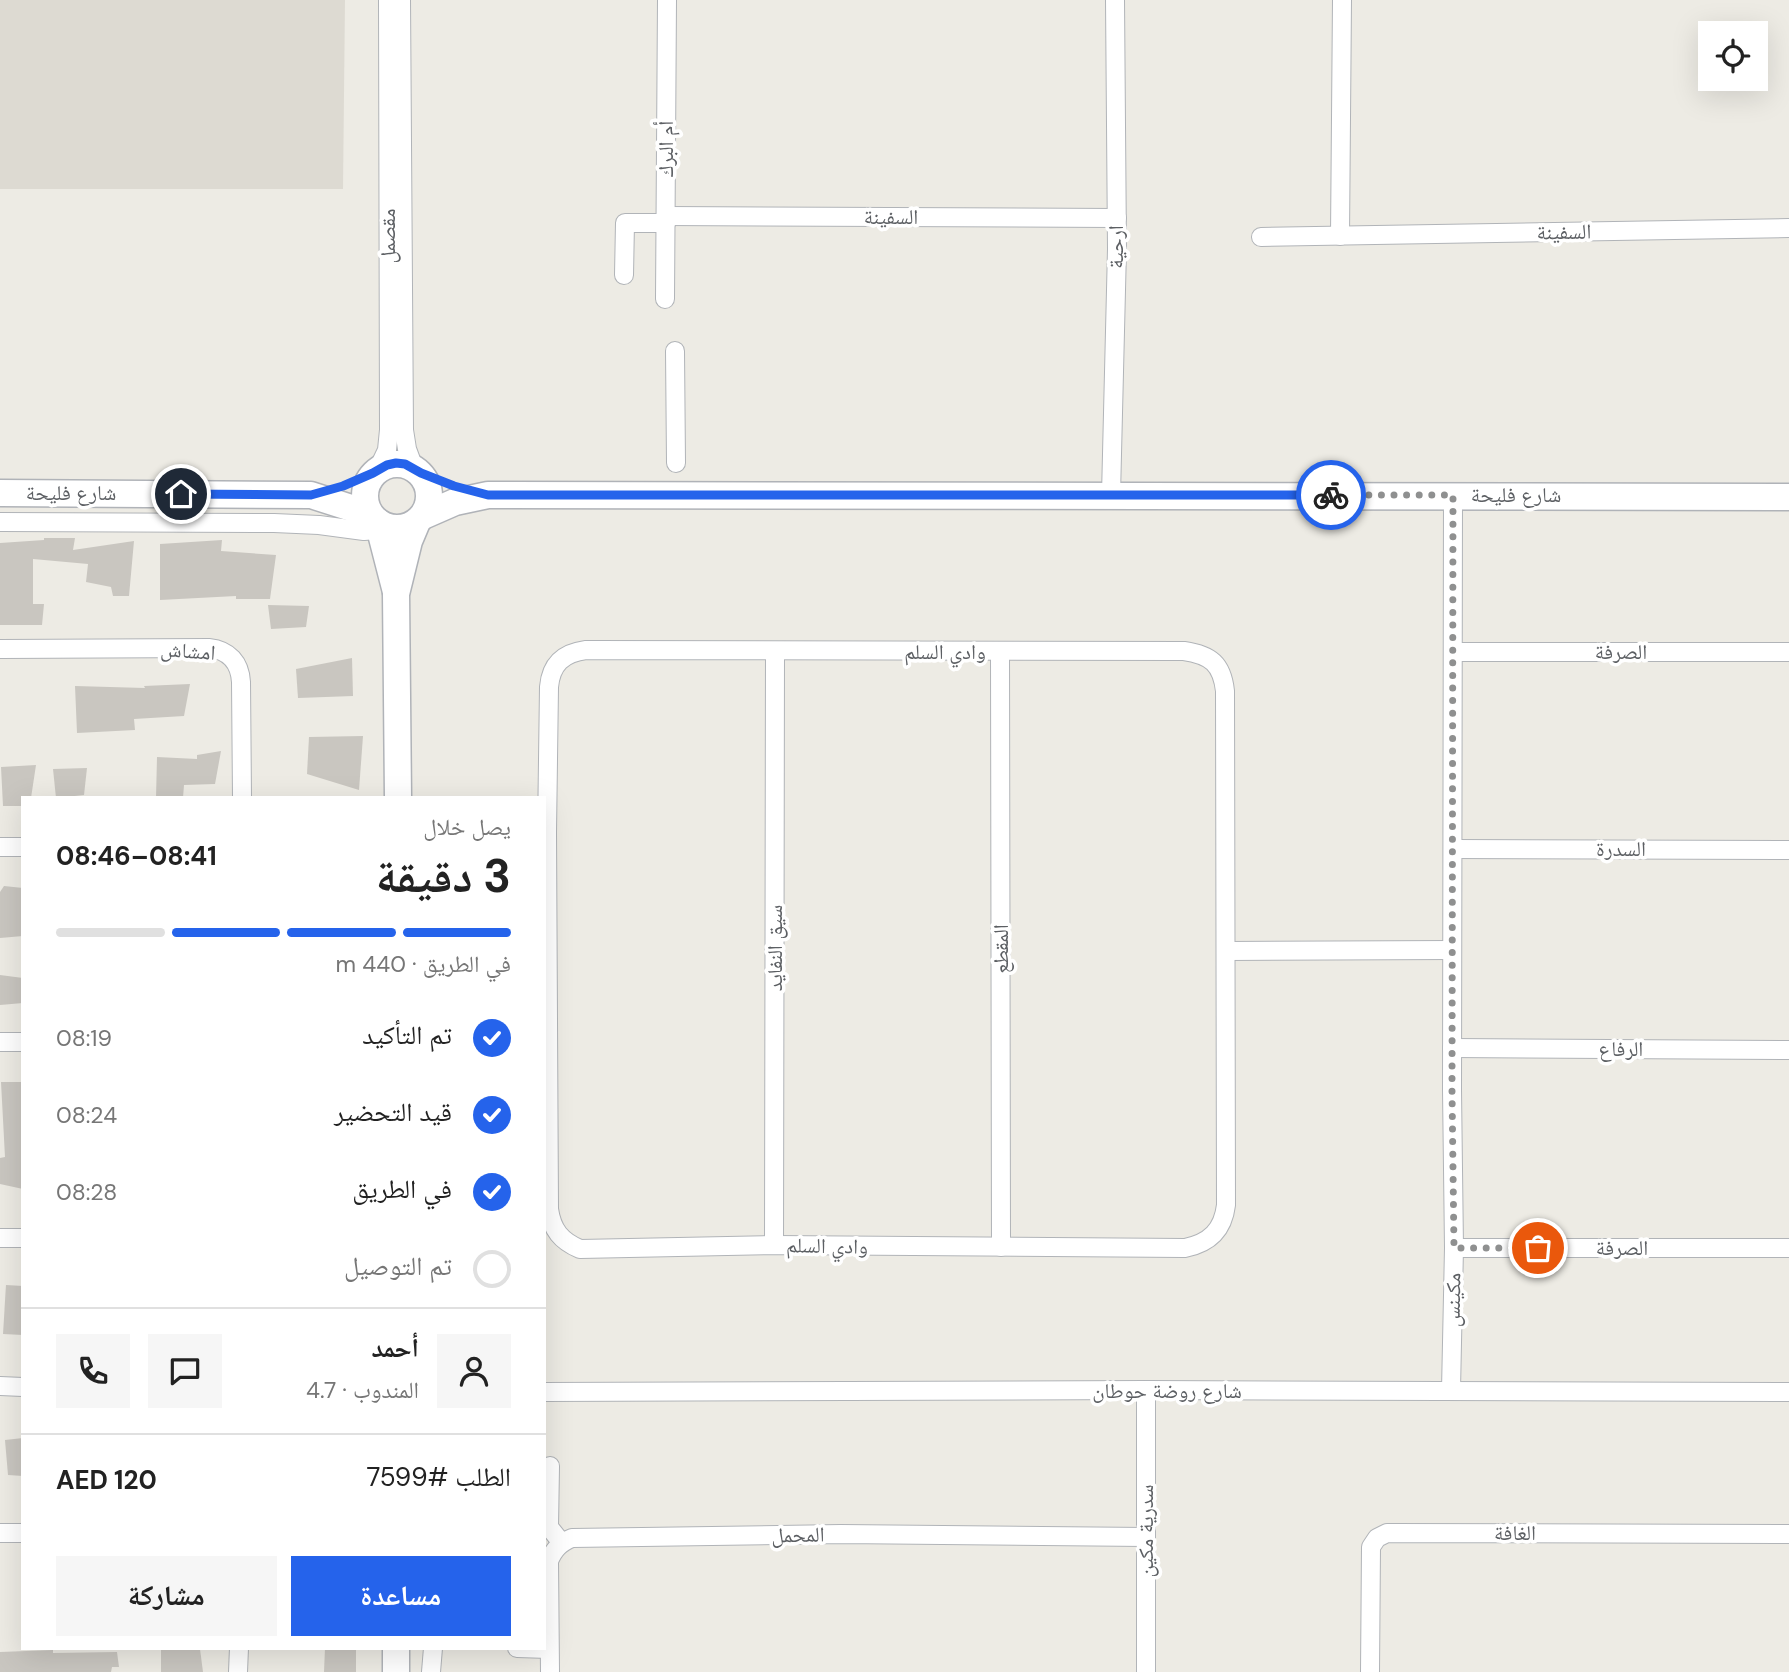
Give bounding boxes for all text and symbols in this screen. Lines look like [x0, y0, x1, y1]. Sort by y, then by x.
map controls [1698, 21, 1768, 91]
button: locate [1698, 21, 1768, 91]
street label: أم البرك [652, 121, 680, 177]
street label: السفينة [864, 203, 918, 231]
street label: مقصمل [374, 208, 402, 264]
street label: السفينة [1536, 218, 1592, 246]
street label: ارحية [1102, 225, 1130, 269]
courier [1296, 460, 1366, 530]
pin [151, 464, 211, 524]
icon: home [162, 475, 200, 513]
icon: bike [1312, 476, 1350, 514]
street label: شارع فليحة [26, 479, 116, 507]
street label: شارع فليحة [1471, 481, 1561, 509]
street label: امشاش [160, 635, 216, 667]
street label: وادي السلم [904, 638, 986, 668]
street label: الصرفة [1595, 638, 1647, 666]
text: يصل خلال [423, 812, 511, 842]
street label: السدرة [1596, 835, 1646, 863]
text: 08:41–08:46 [56, 839, 217, 873]
text: 3 دقيقة [376, 846, 511, 906]
street label: سيق النفايد [761, 905, 789, 991]
street label: المقطع [987, 924, 1015, 974]
text: في الطريق · 440 m [336, 949, 511, 979]
text: تم التأكيد [362, 1018, 452, 1052]
icon: check [473, 1019, 511, 1057]
text: 08:19 [56, 1023, 112, 1053]
street label: الرفاع [1599, 1035, 1643, 1063]
text: قيد التحضير [334, 1095, 452, 1129]
icon: check [473, 1096, 511, 1134]
text: 08:24 [56, 1100, 117, 1130]
text: في الطريق [352, 1172, 452, 1206]
icon: check [473, 1173, 511, 1211]
text: 08:28 [56, 1177, 117, 1207]
pin [1508, 1218, 1568, 1278]
icon: bag [1519, 1229, 1557, 1267]
street label: وادي السلم [786, 1231, 868, 1263]
street label: الصرفة [1596, 1234, 1648, 1262]
text: تم التوصيل [344, 1249, 452, 1283]
street label: مكينس [1439, 1273, 1467, 1327]
text: أحمد [371, 1331, 419, 1365]
button: phone [56, 1334, 130, 1408]
button: chat [148, 1334, 222, 1408]
button: person [437, 1334, 511, 1408]
text: المندوب · 4.7 [306, 1375, 419, 1405]
street label: شارع روضة حوطان [1092, 1377, 1242, 1405]
text: الطلب #7599 [367, 1460, 511, 1494]
text: AED 120 [56, 1463, 157, 1497]
street label: سدرية مكين [1132, 1484, 1160, 1578]
street label: الغافة [1494, 1519, 1536, 1547]
street label: المحمل [771, 1521, 825, 1549]
button: مشاركة [56, 1556, 277, 1636]
button: مساعدة [291, 1556, 511, 1636]

